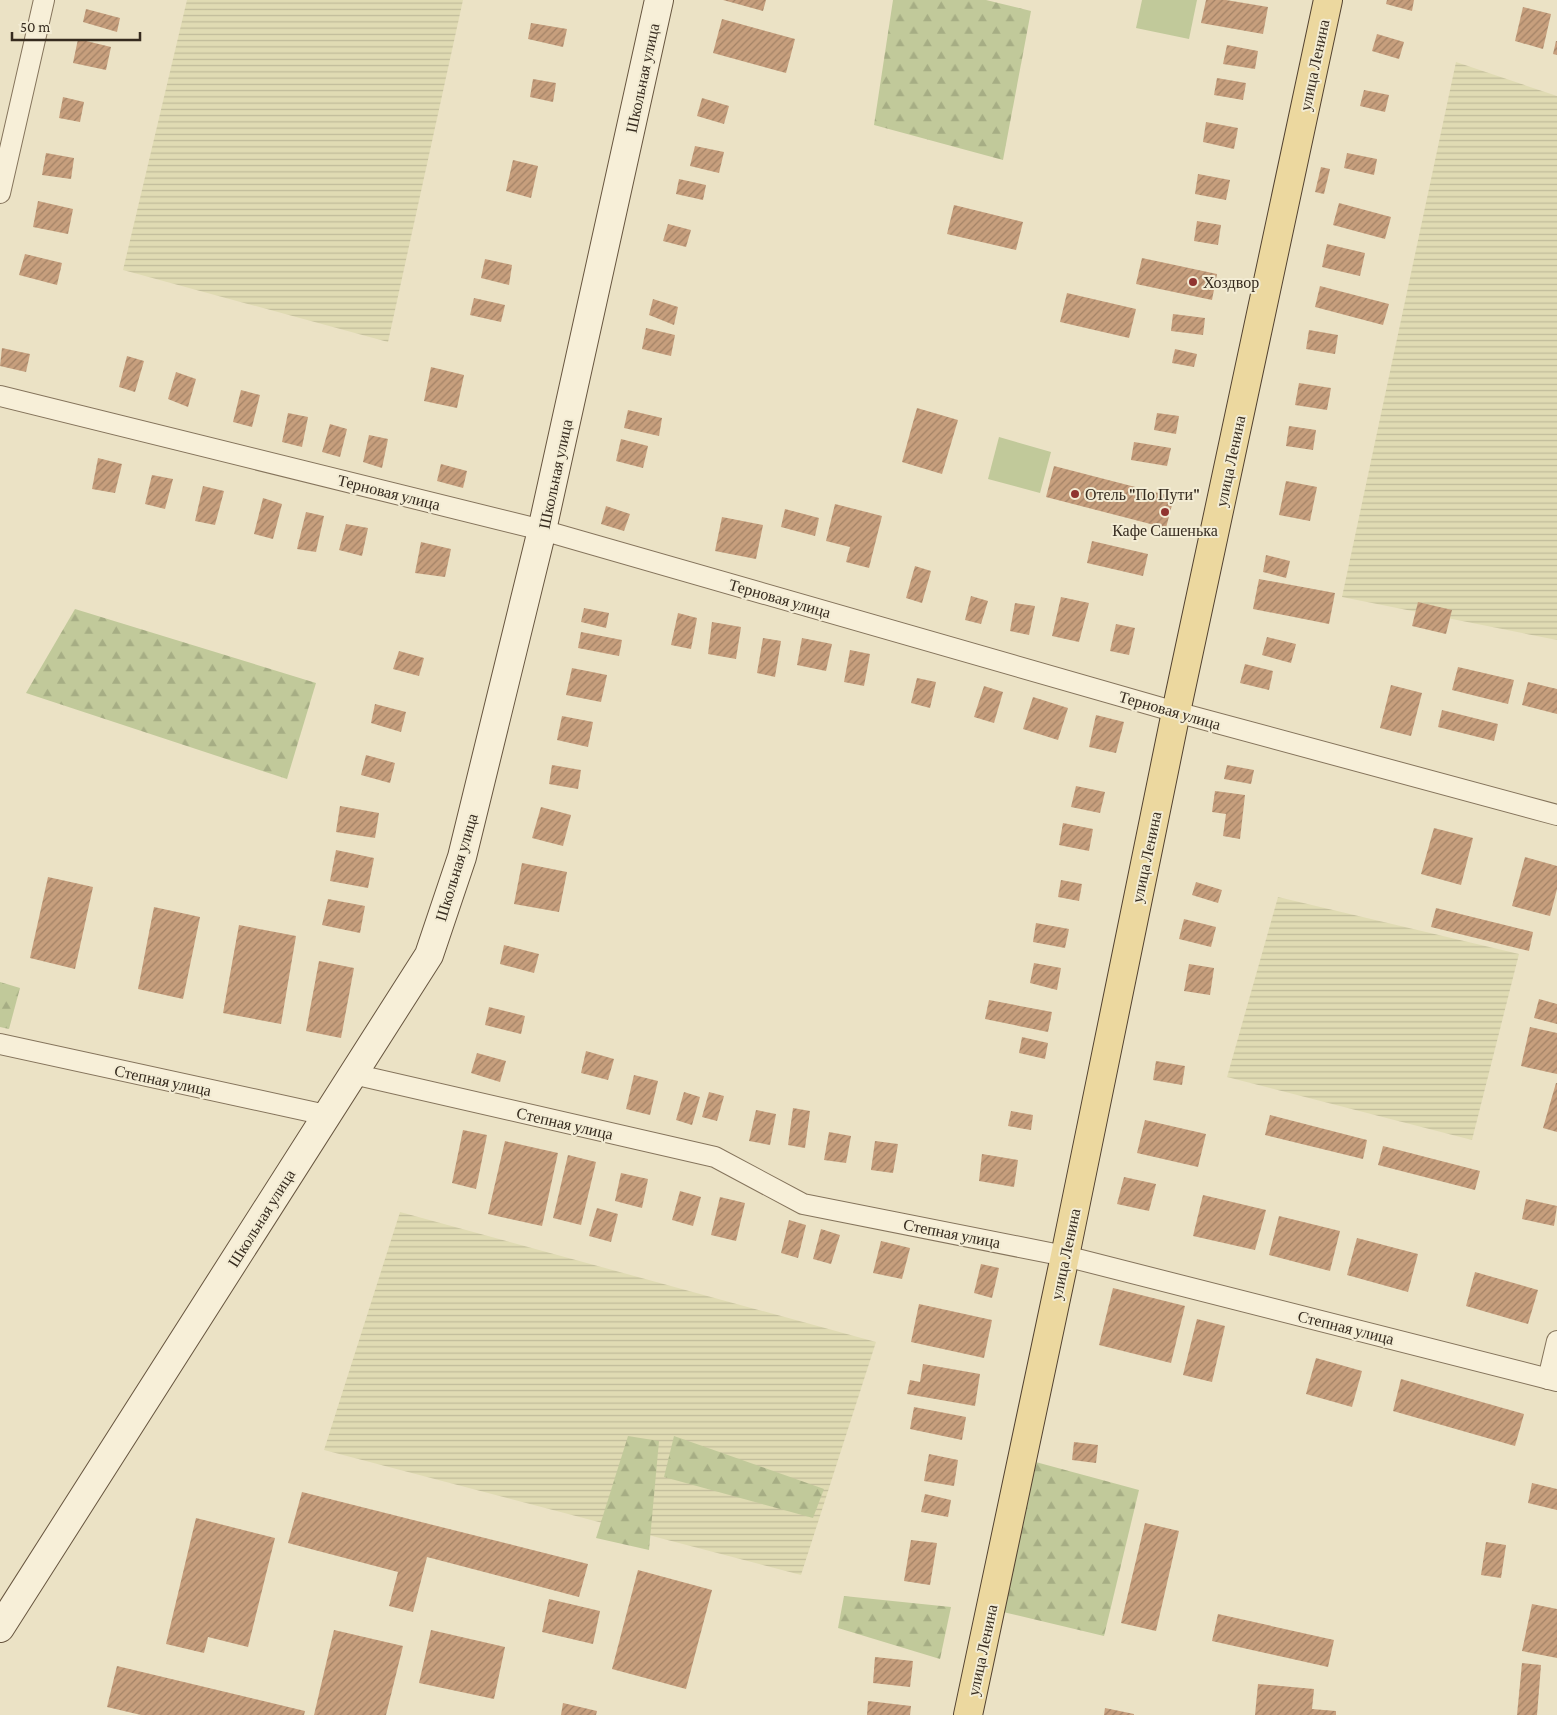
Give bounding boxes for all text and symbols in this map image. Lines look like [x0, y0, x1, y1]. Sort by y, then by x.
scale bar [12, 10, 140, 42]
street label: улица Ленина [1296, 18, 1333, 113]
text: 50 m [20, 19, 50, 35]
street label: Школьная улица [623, 22, 663, 135]
place label: Хоздвор [1203, 274, 1259, 292]
marker: Хоздвор [1187, 276, 1199, 288]
street label: улица Ленина [1212, 414, 1249, 509]
street label: Школьная улица [536, 418, 576, 531]
street label: Терновая улица [336, 472, 442, 514]
place label: Отель "По Пути" [1085, 486, 1200, 504]
marker: Отель "По Пути" [1069, 488, 1081, 500]
marker: Кафе Сашенька [1159, 506, 1171, 518]
place label: Кафе Сашенька [1112, 522, 1218, 540]
street label: Терновая улица [727, 576, 833, 622]
street label: Терновая улица [1117, 688, 1223, 734]
street label: улица Ленина [1128, 810, 1165, 905]
street label: Школьная улица [432, 811, 482, 923]
street label: Степная улица [113, 1062, 213, 1100]
street label: Степная улица [515, 1104, 615, 1144]
street label: Школьная улица [225, 1166, 299, 1271]
street label: улица Ленина [1047, 1207, 1084, 1302]
street label: Степная улица [902, 1216, 1002, 1252]
street label: Степная улица [1296, 1307, 1396, 1349]
street label: улица Ленина [964, 1603, 1001, 1698]

